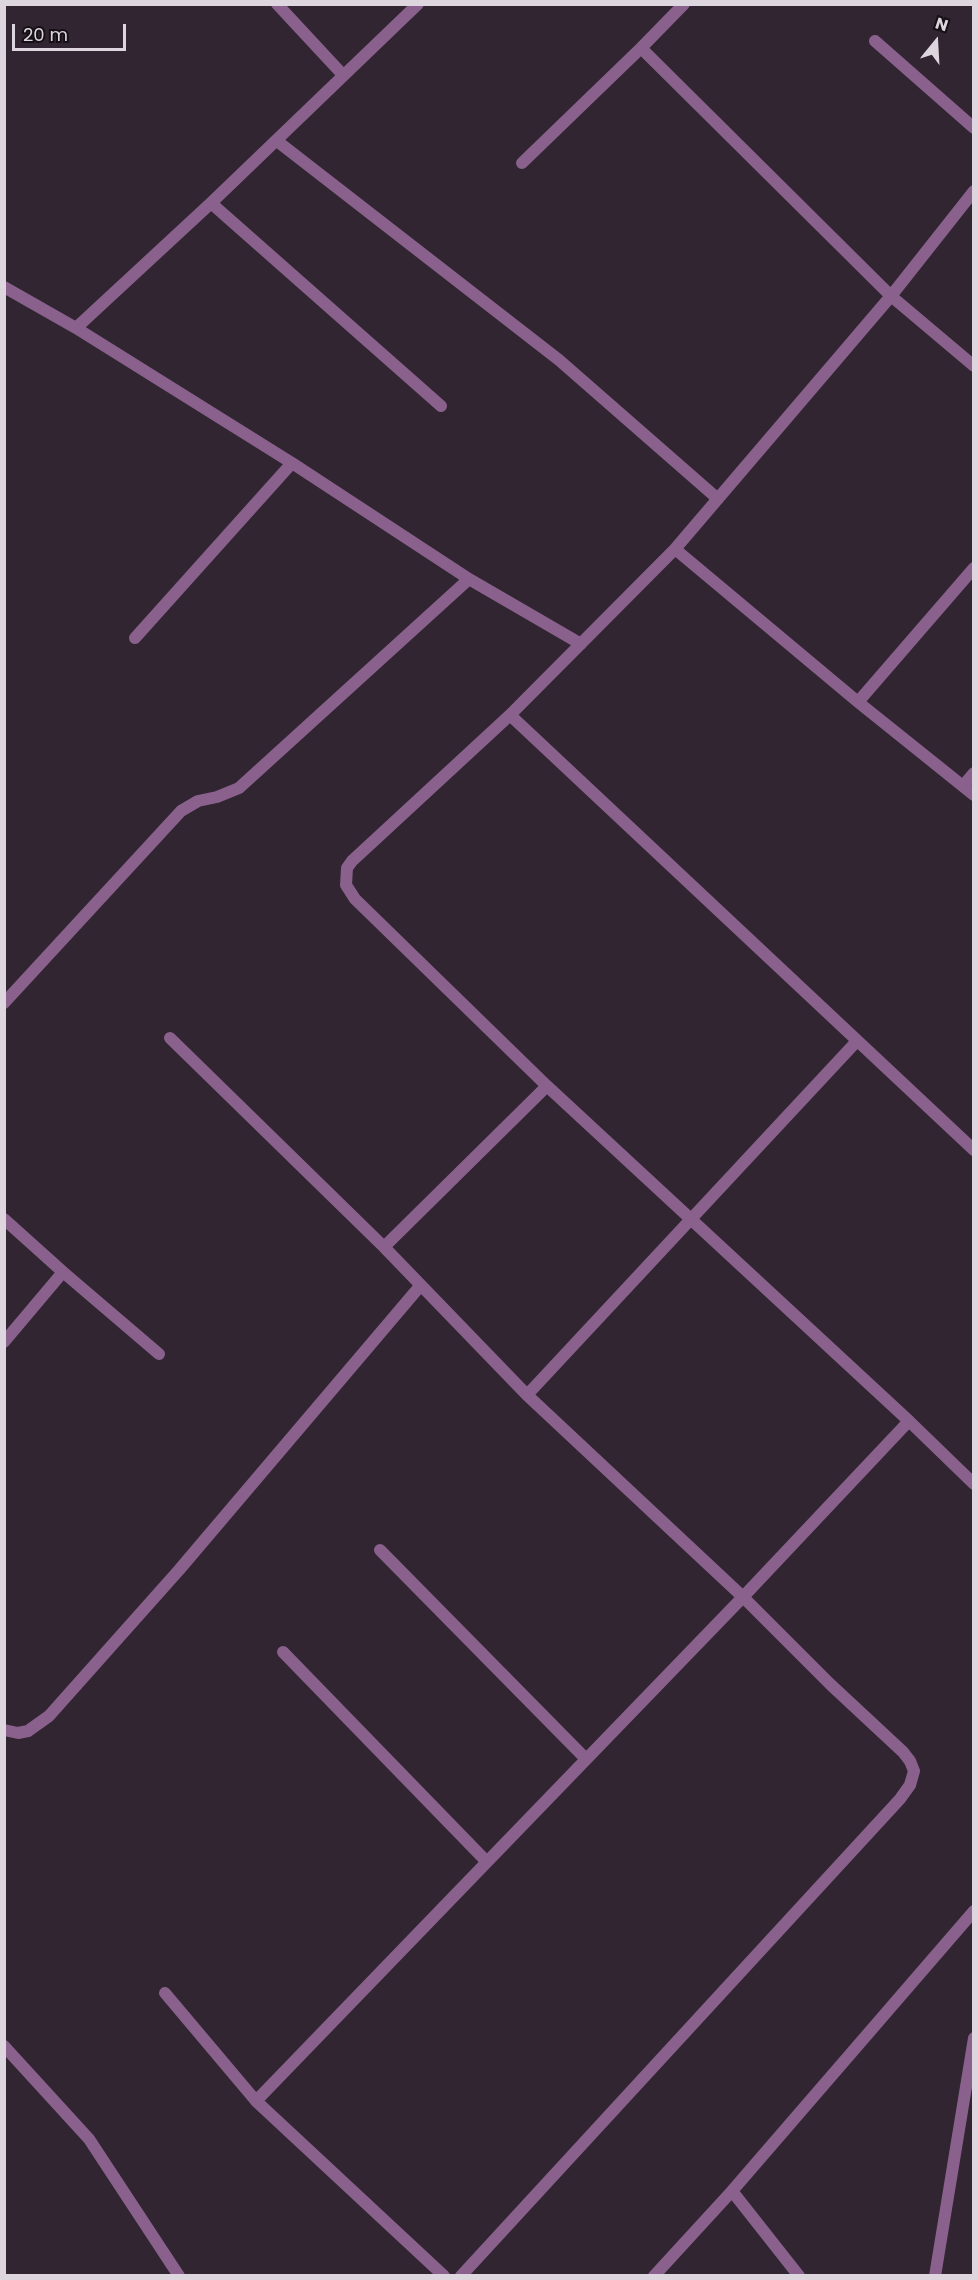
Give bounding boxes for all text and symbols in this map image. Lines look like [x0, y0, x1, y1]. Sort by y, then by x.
scale bar [15, 12, 129, 50]
north arrow [906, 12, 966, 72]
text: N [932, 12, 951, 37]
text: 20 m [23, 22, 68, 47]

